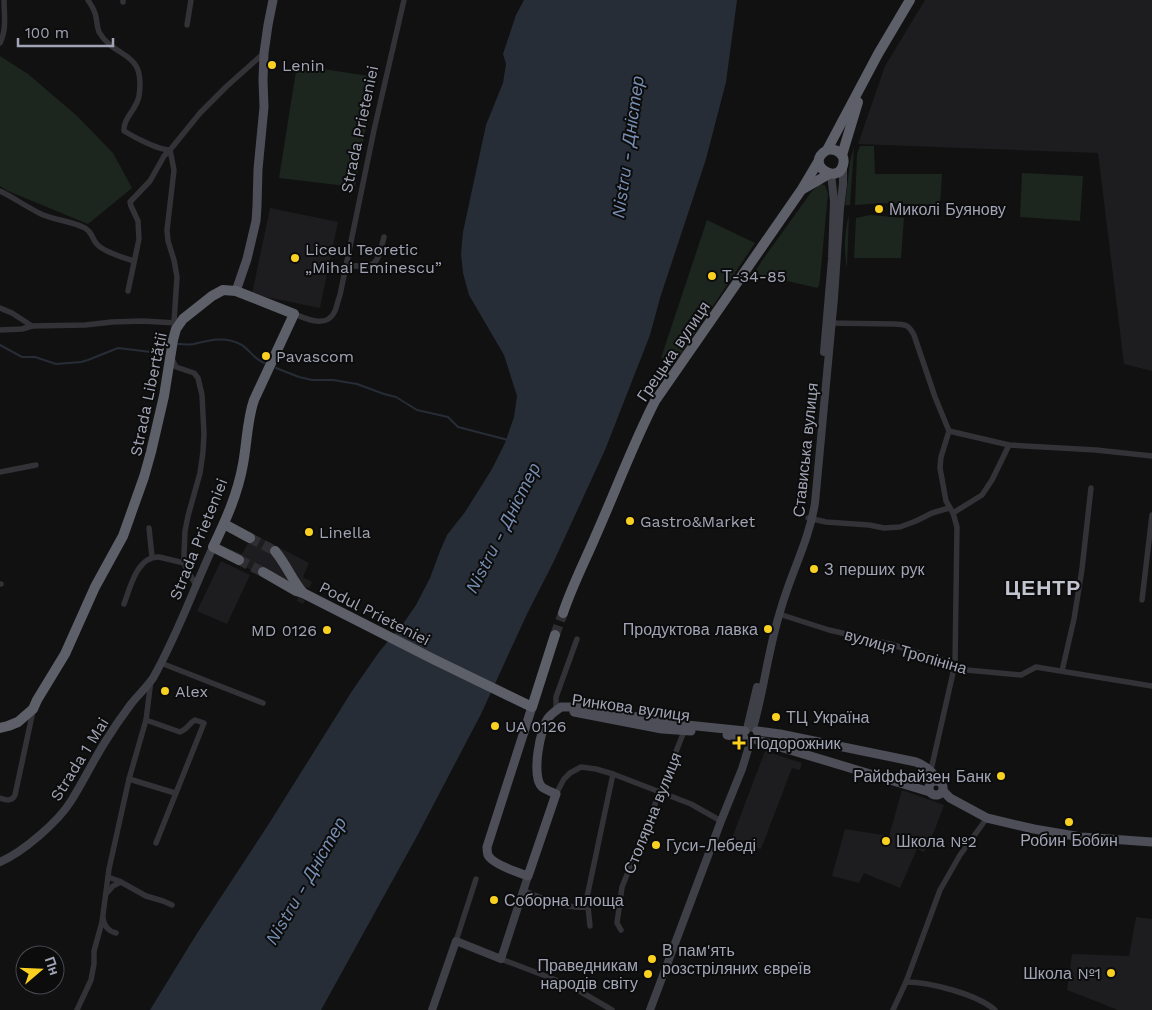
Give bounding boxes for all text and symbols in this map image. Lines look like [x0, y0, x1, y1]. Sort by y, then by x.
scale bar [18, 15, 112, 47]
text: 100 m [25, 24, 69, 42]
place label: Lenin [282, 56, 325, 75]
marker: Lenin [266, 59, 278, 71]
street label: Strada Prieteniei [337, 64, 382, 194]
water label: Nistru - Дністер [607, 74, 648, 219]
place label: Миколі Буянову [889, 200, 1006, 219]
marker: Миколі Буянову [873, 203, 885, 215]
place label: Liceul Teoretic „Mihai Eminescu” [305, 240, 442, 277]
marker: Liceul Teoretic „Mihai Eminescu” [289, 252, 301, 264]
place label: Т-34-85 [722, 267, 786, 286]
marker: Т-34-85 [706, 270, 718, 282]
street label: Грецька вулиця [633, 298, 714, 405]
street label: Strada Libertății [126, 330, 171, 458]
place label: Pavascom [276, 347, 354, 366]
marker: Pavascom [260, 350, 272, 362]
street label: Стависька вулиця [789, 382, 822, 518]
water label: Nistru - Дністер [461, 459, 545, 597]
street label: Strada Prieteniei [165, 476, 232, 603]
place label: Gastro&Market [640, 512, 756, 531]
marker: Gastro&Market [624, 515, 636, 527]
place label: Linella [319, 523, 371, 542]
marker: Linella [303, 526, 315, 538]
place label: З перших рук [824, 560, 926, 579]
marker: З перших рук [808, 563, 820, 575]
district label: ЦЕНТР [1005, 575, 1081, 600]
street label: Podul Prieteniei [316, 577, 433, 650]
place label: Продуктова лавка [623, 620, 758, 639]
place label: MD 0126 [251, 621, 317, 640]
marker: Продуктова лавка [762, 623, 774, 635]
marker: MD 0126 [321, 624, 333, 636]
street label: вулиця Тропініна [843, 625, 969, 678]
place label: Alex [175, 682, 208, 701]
marker: Alex [159, 685, 171, 697]
street label: Ринкова вулиця [571, 690, 691, 725]
place label: ТЦ Україна [786, 708, 870, 727]
marker: ТЦ Україна [770, 711, 782, 723]
street label: Strada 1 Mai [46, 714, 113, 804]
place label: UA 0126 [505, 717, 567, 736]
marker: UA 0126 [489, 720, 501, 732]
place label: Подорожник [749, 734, 841, 753]
marker: Подорожник [733, 737, 745, 749]
street label: Столярна вулиця [619, 750, 685, 877]
place label: Райффайзен Банк [853, 767, 992, 786]
marker: Райффайзен Банк [995, 770, 1007, 782]
water label: Nistru - Дністер [261, 813, 351, 948]
marker: Робин Бобин [1063, 816, 1075, 828]
place label: Робин Бобин [1020, 831, 1118, 850]
place label: Школа №2 [896, 832, 977, 851]
marker: Школа №2 [880, 835, 892, 847]
place label: Гуси-Лебеді [666, 836, 756, 855]
marker: Гуси-Лебеді [650, 839, 662, 851]
place label: Соборна площа [504, 891, 624, 910]
marker: Соборна площа [488, 894, 500, 906]
place label: В пам'ять розстріляних євреїв [662, 941, 811, 978]
north arrow [15, 945, 65, 995]
marker: В пам'ять розстріляних євреїв [646, 953, 658, 965]
text: Пн [42, 954, 63, 977]
place label: Праведникам народів світу [537, 956, 638, 993]
place label: Школа №1 [1023, 964, 1101, 983]
marker: Школа №1 [1105, 967, 1117, 979]
marker: Праведникам народів світу [642, 968, 654, 980]

